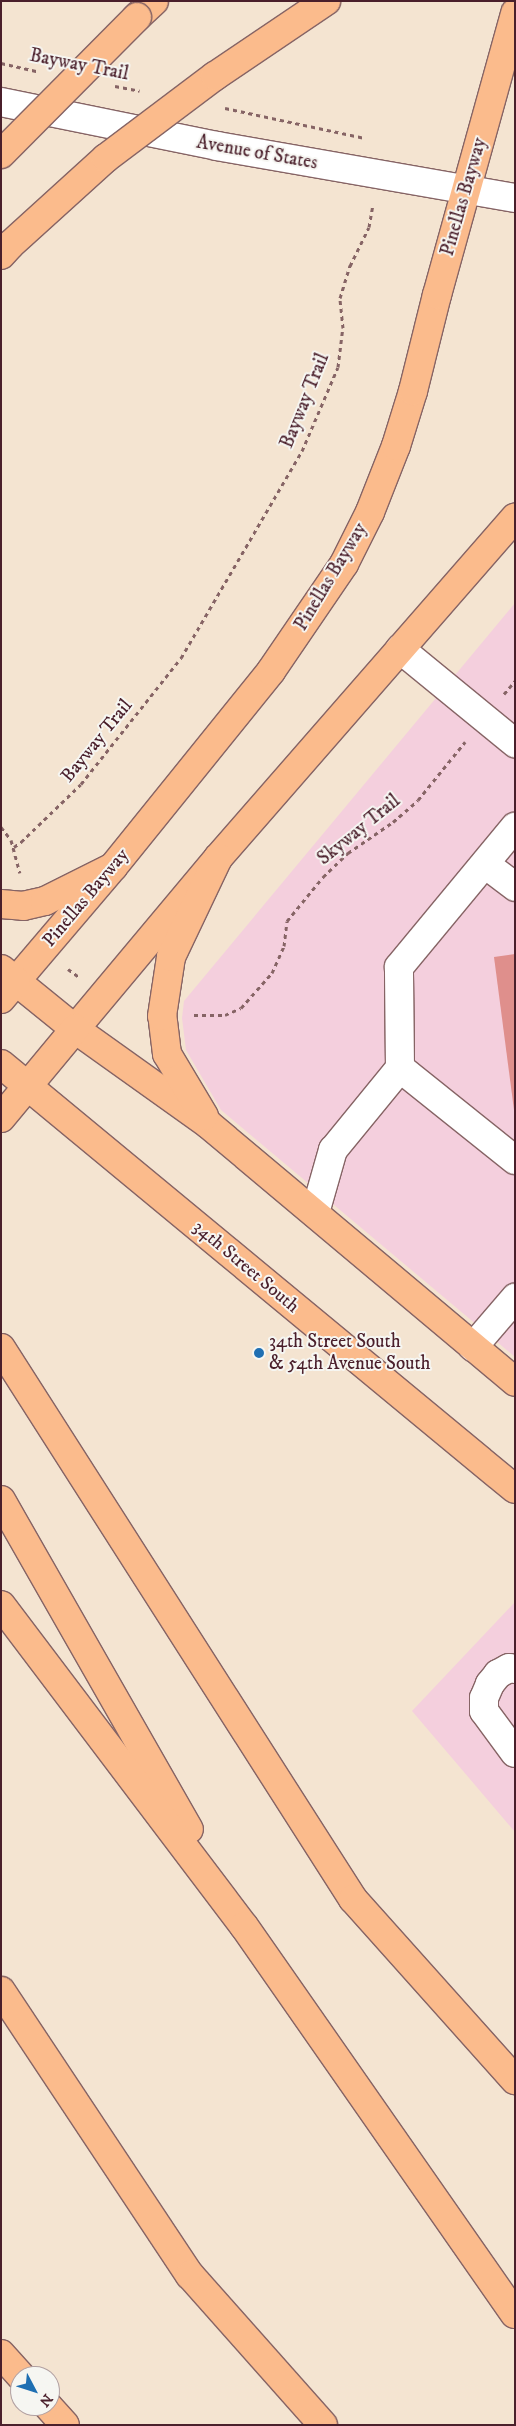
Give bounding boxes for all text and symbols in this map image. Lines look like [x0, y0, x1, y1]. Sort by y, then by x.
street label: Bayway Trail [28, 44, 130, 86]
street label: Avenue of States [195, 131, 319, 175]
street label: Pinellas Bayway [436, 135, 492, 259]
street label: Bayway Trail [276, 350, 334, 452]
street label: Pinellas Bayway [290, 519, 372, 635]
street label: Bayway Trail [57, 695, 137, 787]
street label: Skyway Trail [313, 790, 405, 870]
street label: Pinellas Bayway [38, 844, 134, 952]
street label: 34th Street South [188, 1216, 304, 1318]
place label: 34th Street South & 54th Avenue South [269, 1331, 430, 1375]
marker: 34th Street South & 54th Avenue South [253, 1347, 265, 1359]
north arrow [10, 2366, 60, 2416]
text: N [35, 2390, 56, 2410]

